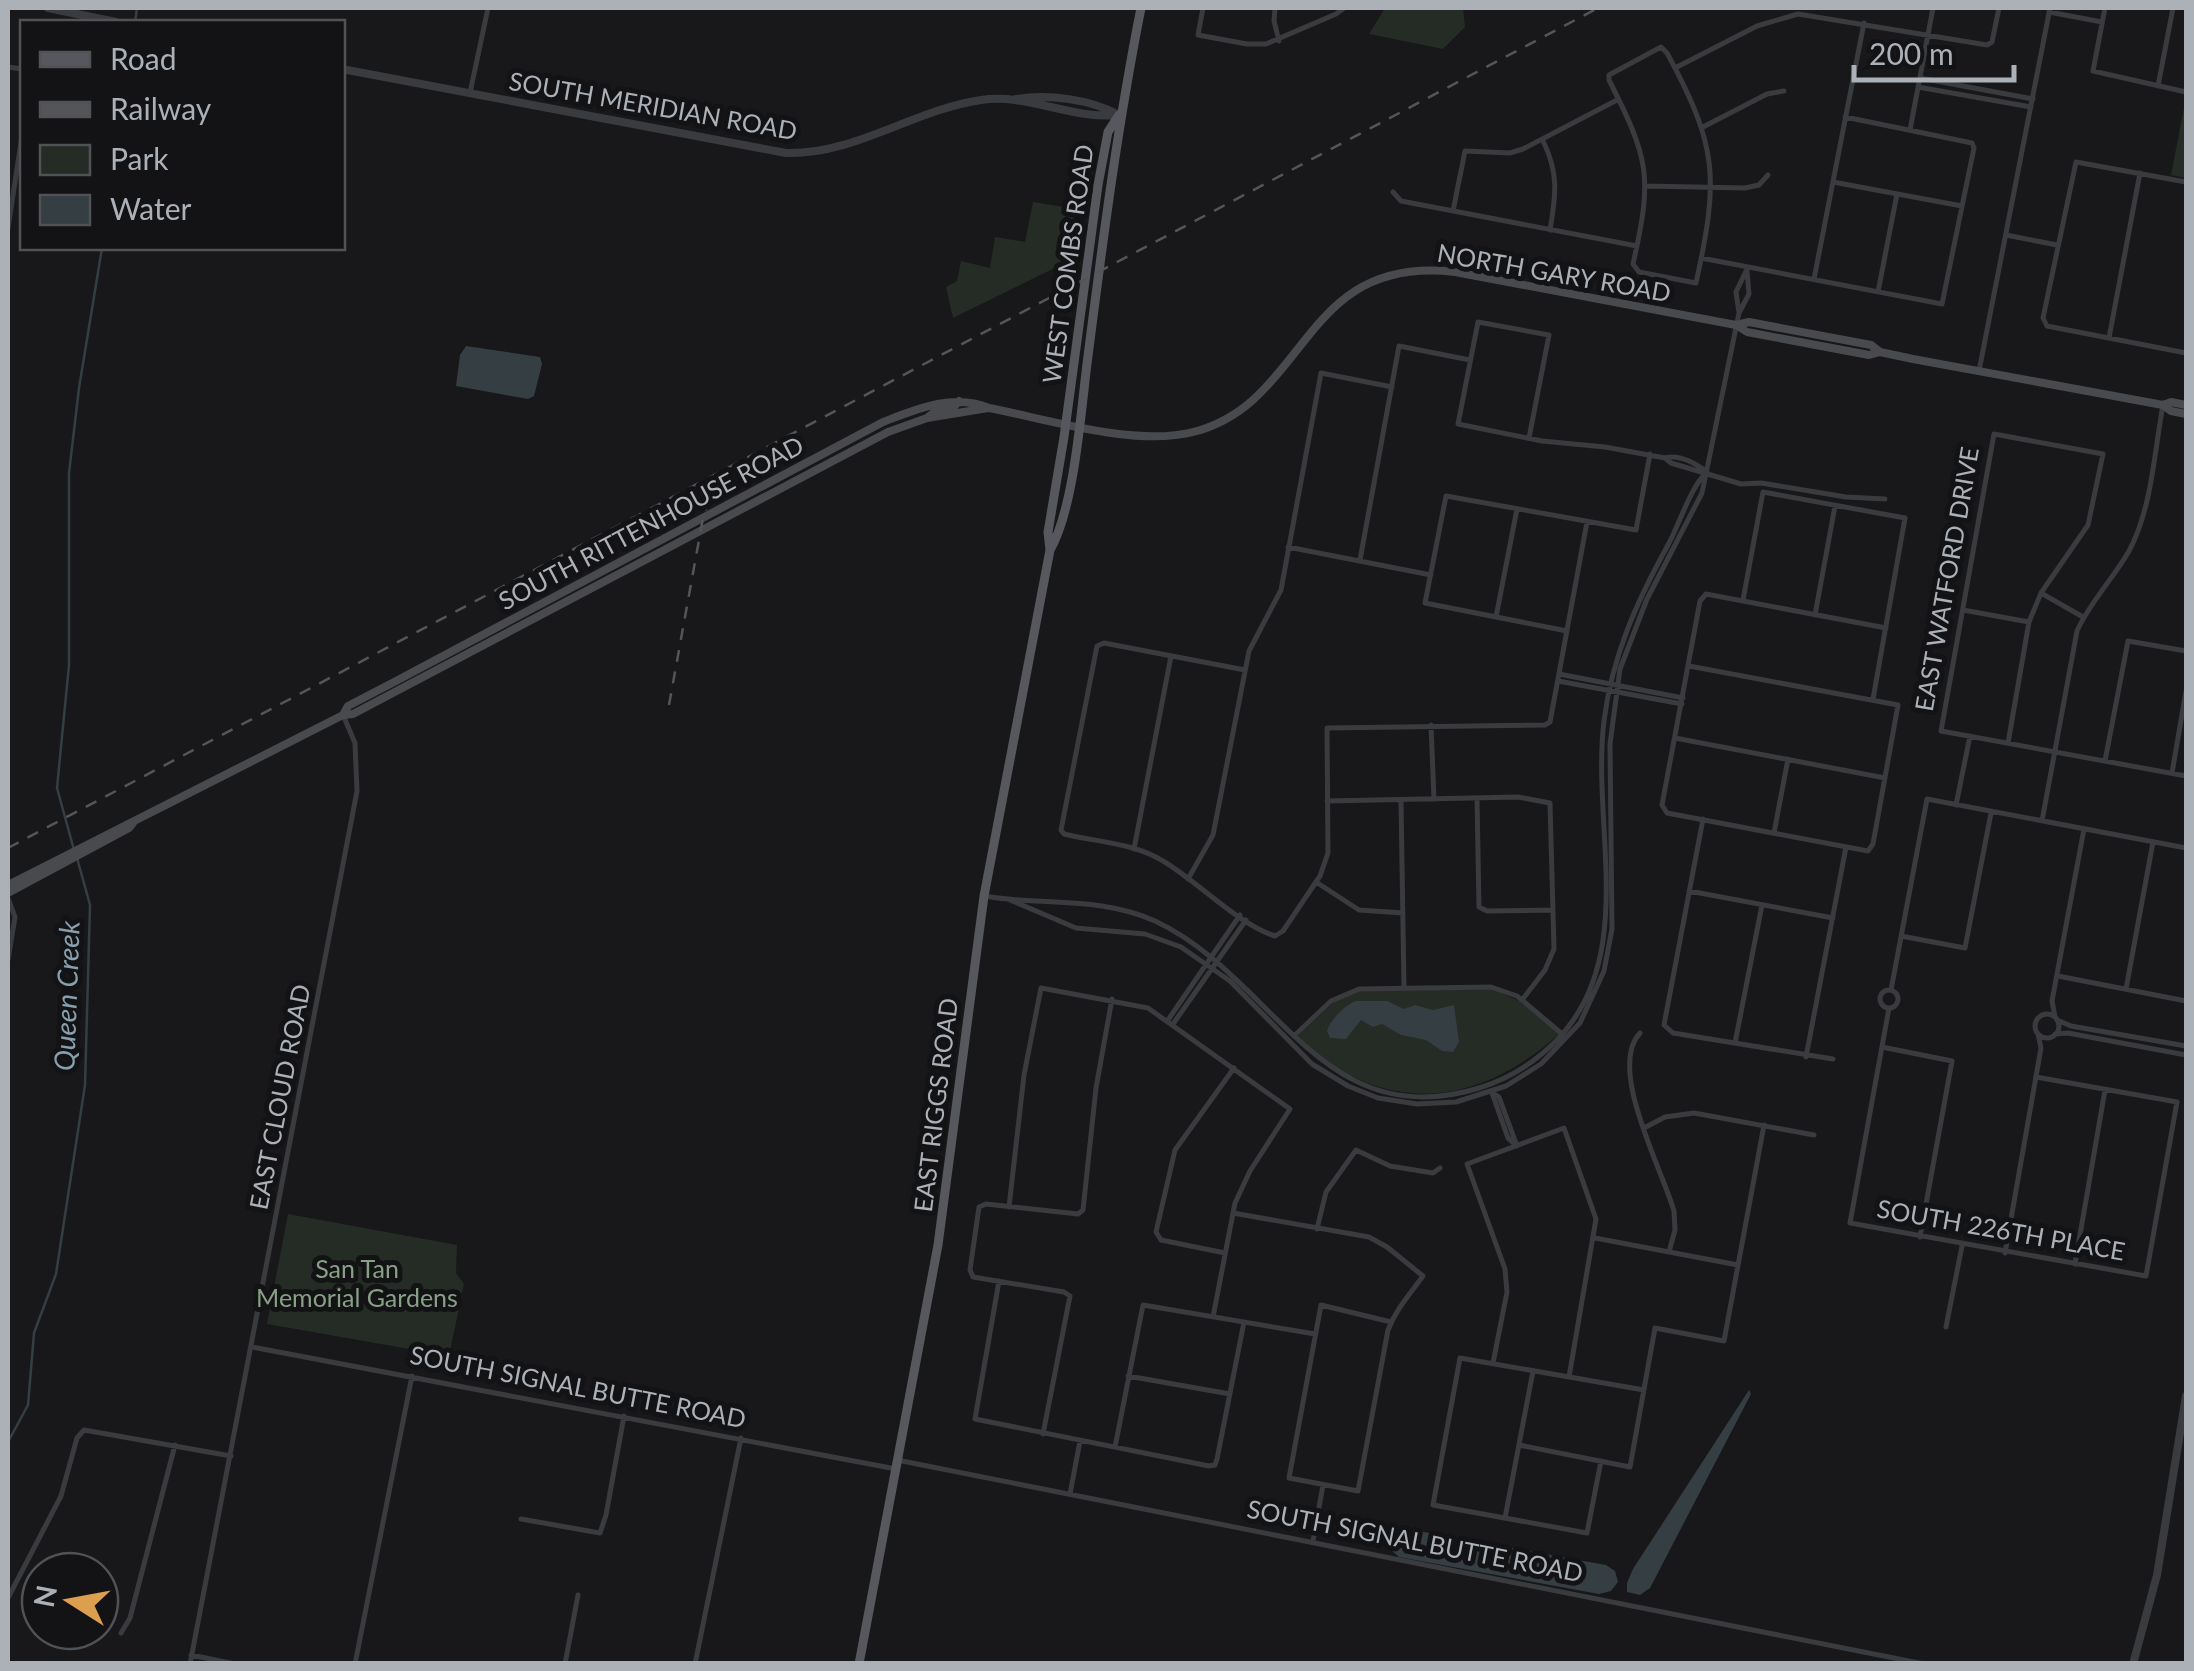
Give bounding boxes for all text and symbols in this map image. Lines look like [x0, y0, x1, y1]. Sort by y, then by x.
legend [20, 20, 345, 250]
scale bar [1854, 20, 2014, 82]
text: 200 m [1869, 35, 1954, 71]
text: Road [110, 40, 177, 76]
street label: SOUTH MERIDIAN ROAD [507, 65, 800, 145]
text: Railway [110, 90, 212, 126]
text: Park [110, 140, 169, 176]
street label: WEST COMBS ROAD [1035, 142, 1099, 385]
text: Water [110, 190, 192, 226]
street label: NORTH GARY ROAD [1435, 237, 1673, 307]
street label: SOUTH RITTENHOUSE ROAD [493, 429, 808, 615]
street label: EAST WATFORD DRIVE [1908, 444, 1984, 713]
water label: Queen Creek [46, 920, 86, 1072]
street label: EAST CLOUD ROAD [242, 982, 316, 1212]
street label: EAST RIGGS ROAD [907, 996, 963, 1214]
street label: SOUTH 226TH PLACE [1875, 1192, 2128, 1266]
park label: San Tan Memorial Gardens [256, 1253, 458, 1312]
street label: SOUTH SIGNAL BUTTE ROAD [408, 1339, 749, 1433]
street label: SOUTH SIGNAL BUTTE ROAD [1245, 1493, 1586, 1587]
north arrow [20, 1551, 120, 1651]
text: N [26, 1582, 63, 1610]

